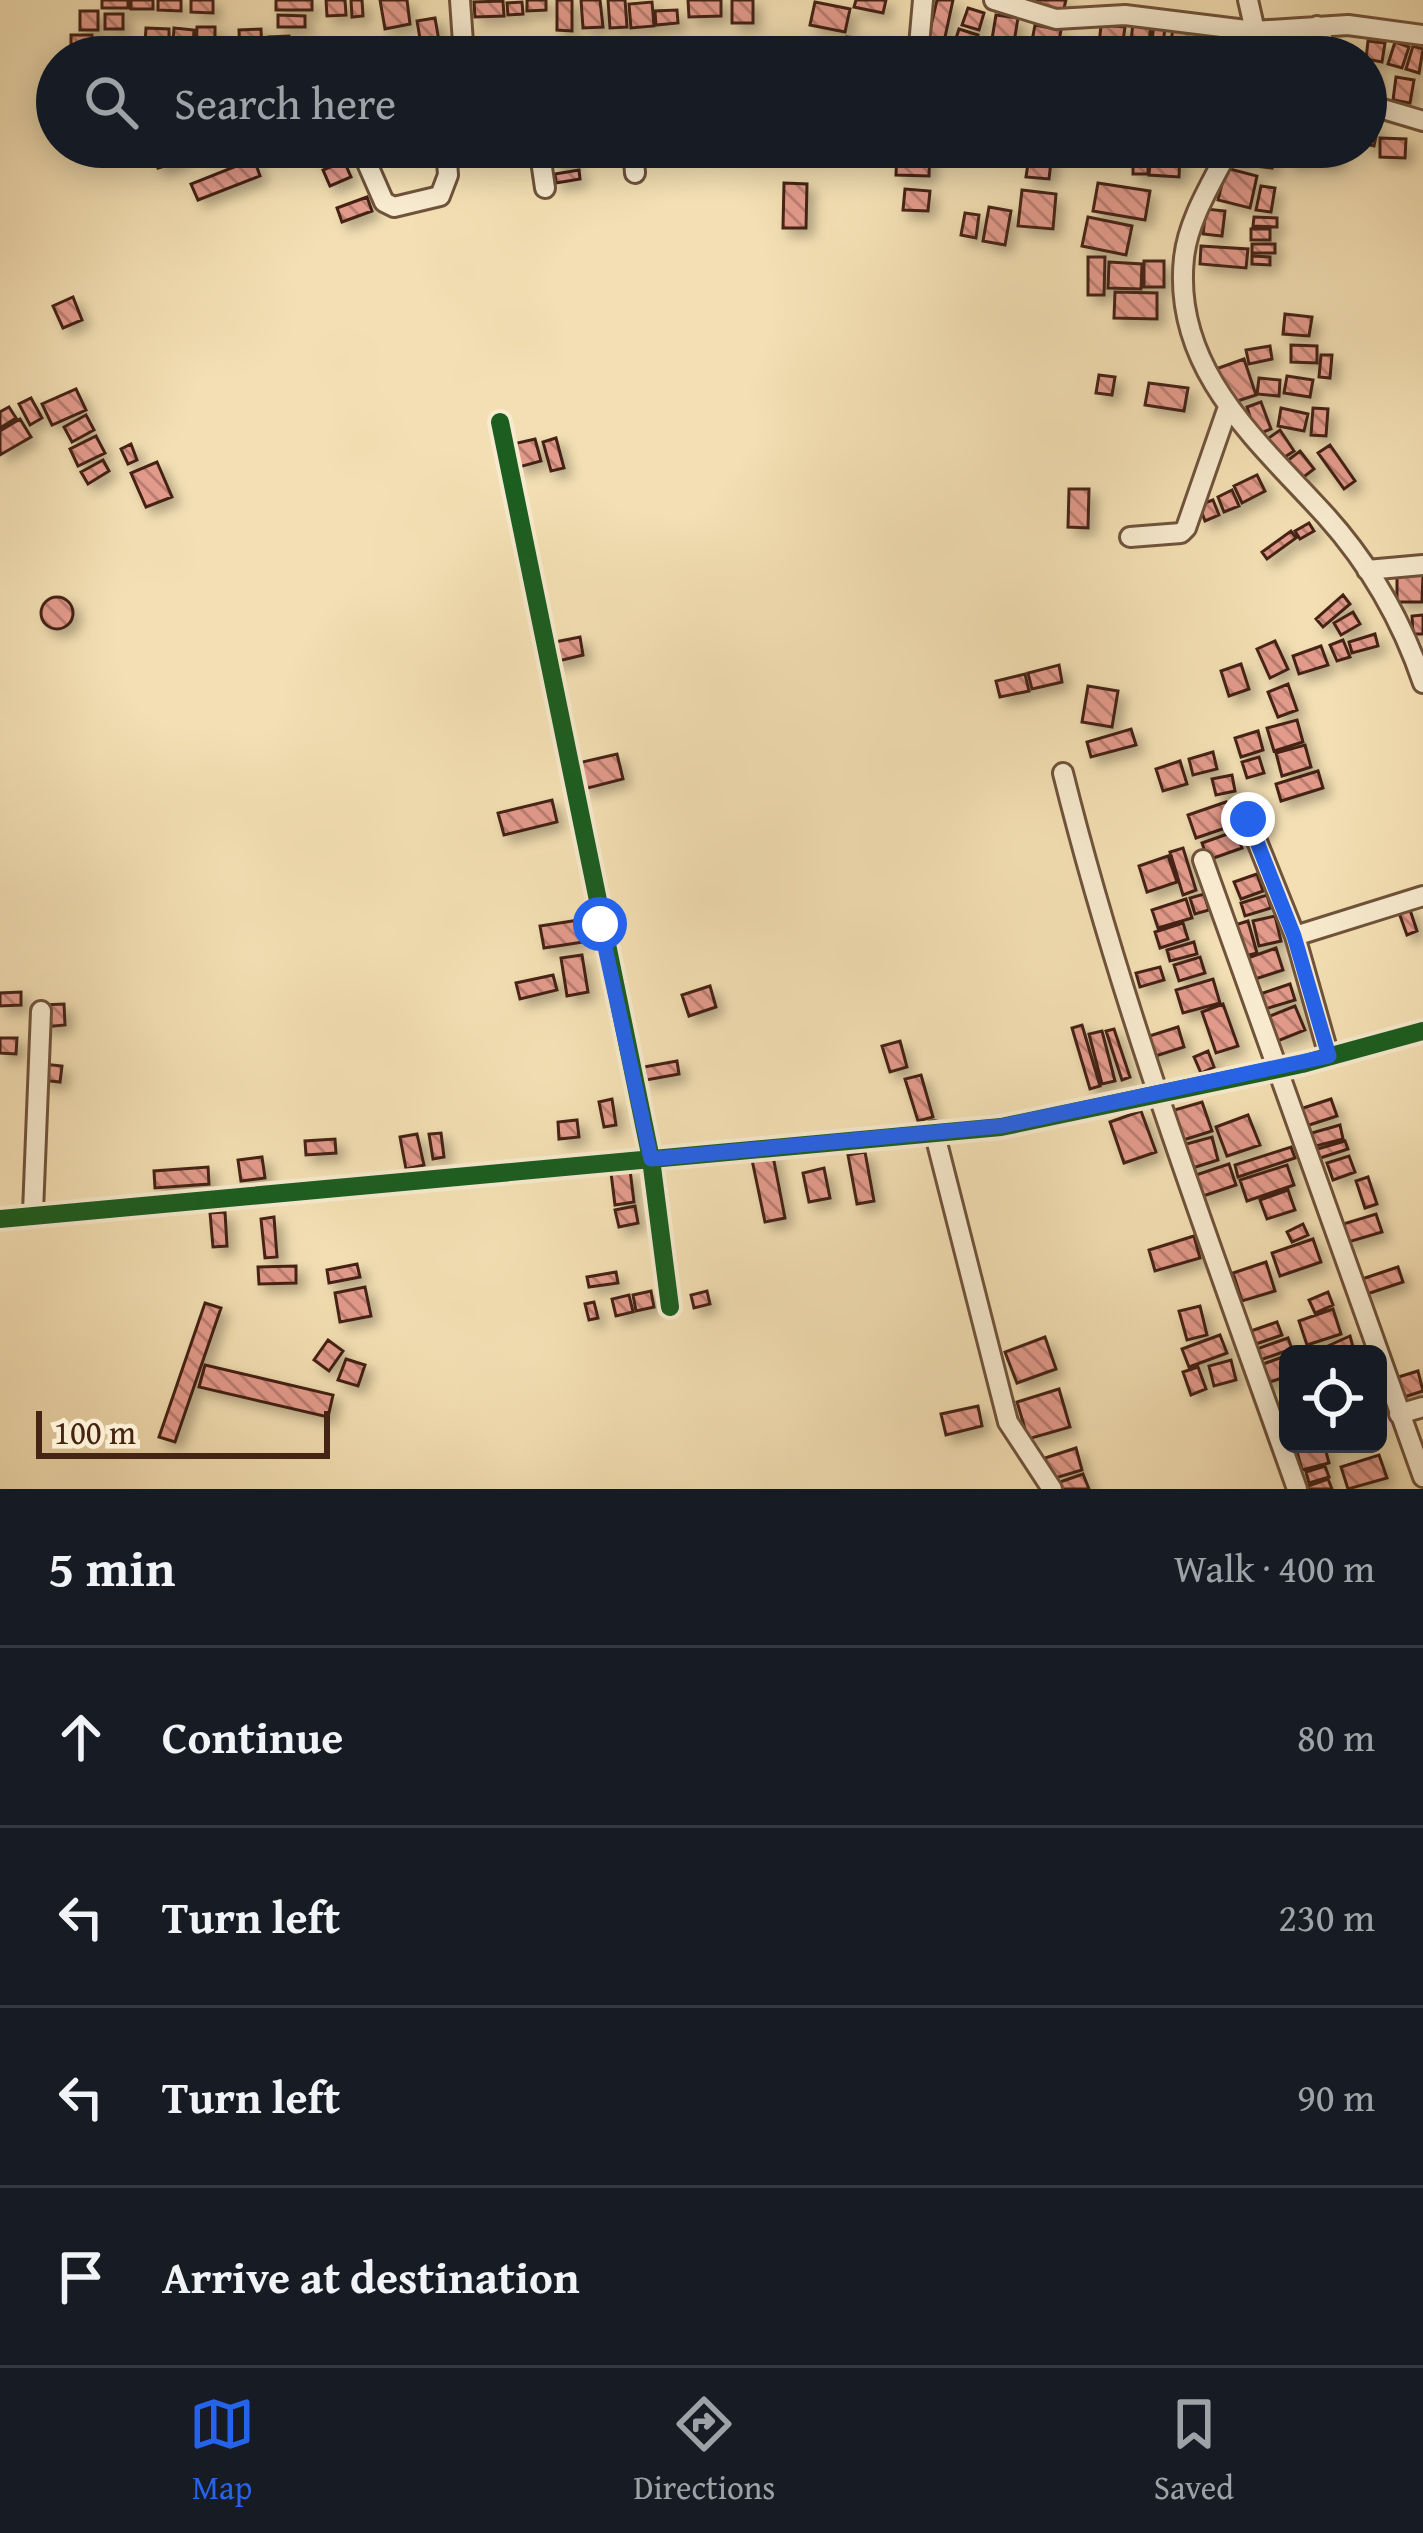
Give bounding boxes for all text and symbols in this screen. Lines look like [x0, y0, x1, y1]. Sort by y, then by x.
search box [36, 36, 1387, 168]
icon: search [78, 69, 144, 135]
text: Search here [174, 70, 396, 135]
route end [1221, 792, 1275, 846]
route start [573, 897, 627, 951]
map controls [1279, 1345, 1387, 1453]
button: locate [1279, 1345, 1387, 1453]
scale bar [36, 1405, 330, 1458]
text: 100 m [54, 1408, 136, 1456]
text: 5 min [48, 1530, 175, 1605]
text: Walk · 400 m [1174, 1539, 1375, 1596]
icon: ahead [48, 1704, 114, 1770]
text: Continue [162, 1704, 343, 1769]
text: 80 m [1297, 1708, 1375, 1765]
icon: left [48, 1884, 114, 1950]
text: Turn left [162, 1884, 340, 1949]
text: 230 m [1278, 1888, 1375, 1945]
icon: left [48, 2064, 114, 2130]
text: Turn left [162, 2064, 340, 2129]
text: 90 m [1297, 2068, 1375, 2125]
icon: arrive [48, 2244, 114, 2310]
text: Arrive at destination [162, 2244, 580, 2309]
tab: Map [189, 2391, 255, 2511]
tab: Directions [634, 2391, 775, 2511]
tab: Saved [1154, 2391, 1234, 2511]

